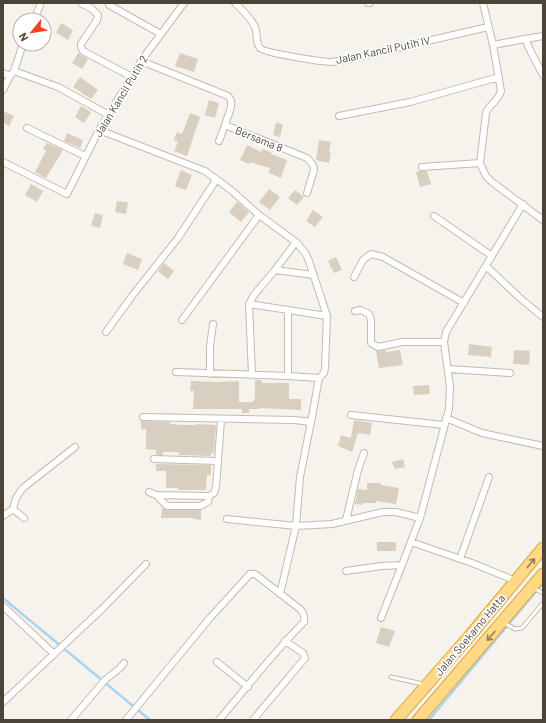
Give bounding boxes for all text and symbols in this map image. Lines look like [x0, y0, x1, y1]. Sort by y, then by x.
north arrow [12, 12, 52, 52]
text: N [15, 31, 30, 44]
street label: Jalan Kancil Putih IV [334, 33, 432, 66]
street label: Jalan Kancil Putih 2 [91, 52, 150, 139]
street label: Bersama 8 [233, 123, 285, 154]
one-way arrow [526, 557, 535, 568]
street label: Jalan Soekarno Hatta [432, 591, 507, 678]
one-way arrow [486, 630, 495, 641]

